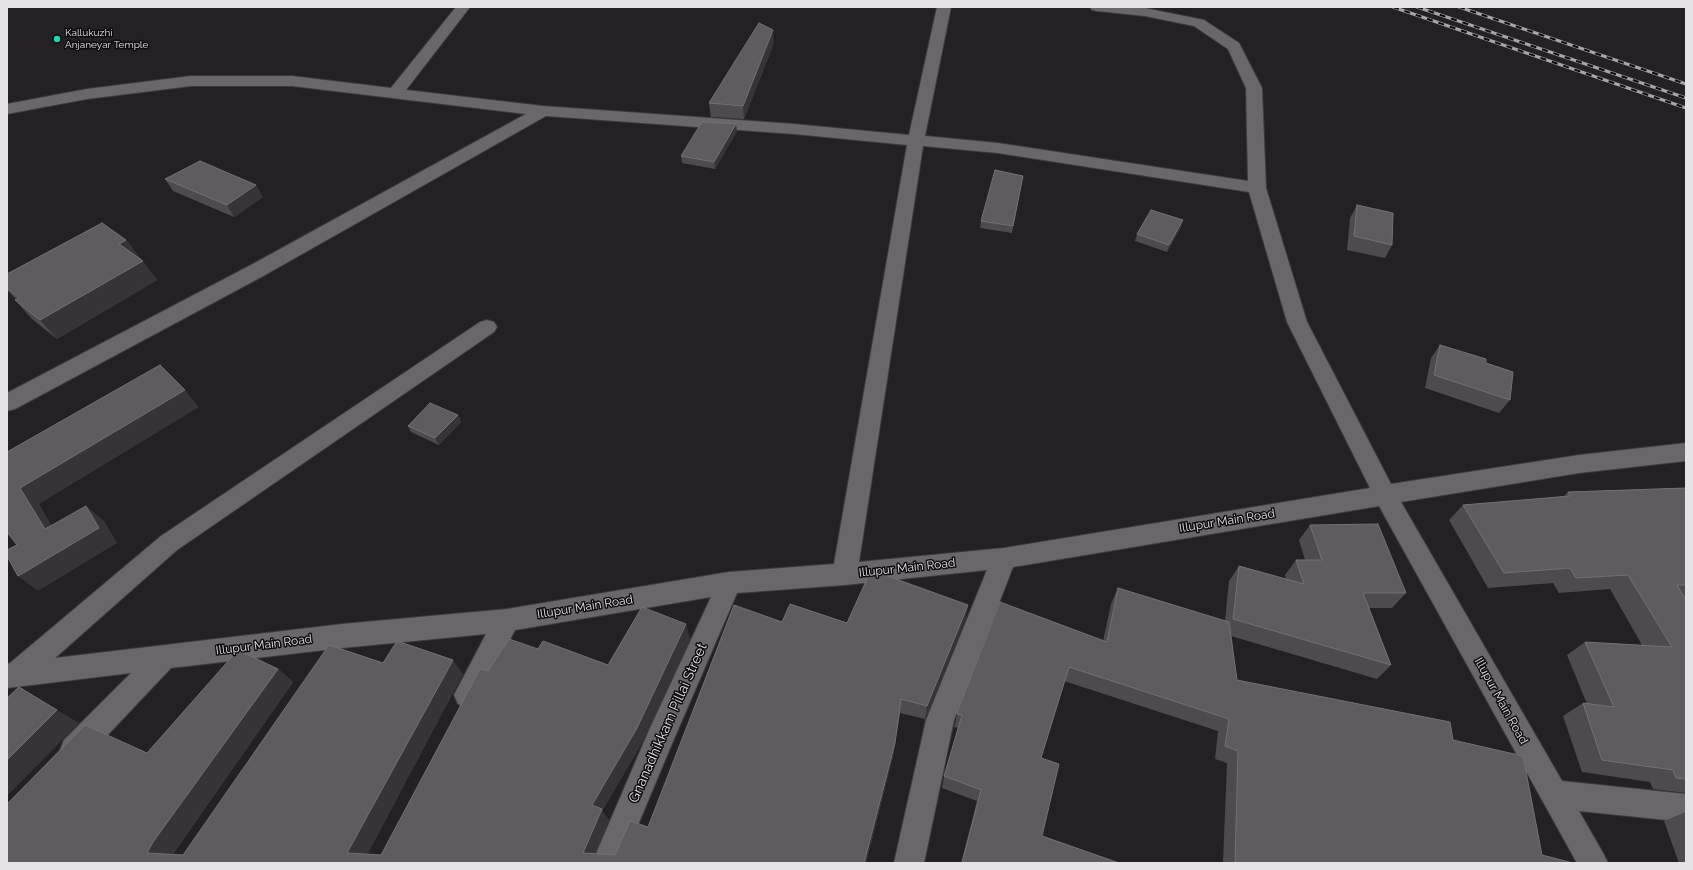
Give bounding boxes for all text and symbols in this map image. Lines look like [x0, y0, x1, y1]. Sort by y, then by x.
place label: Kallukuzhi Anjaneyar Temple [65, 27, 148, 50]
marker: Kallukuzhi Anjaneyar Temple [52, 34, 62, 44]
street label: Illupur Main Road [1178, 506, 1276, 536]
street label: Illupur Main Road [858, 556, 956, 580]
street label: Illupur Main Road [536, 592, 634, 622]
street label: Illupur Main Road [215, 632, 313, 658]
street label: Gnanadhikkam Pillai Street [625, 641, 711, 805]
street label: Illupur Main Road [1471, 655, 1531, 747]

